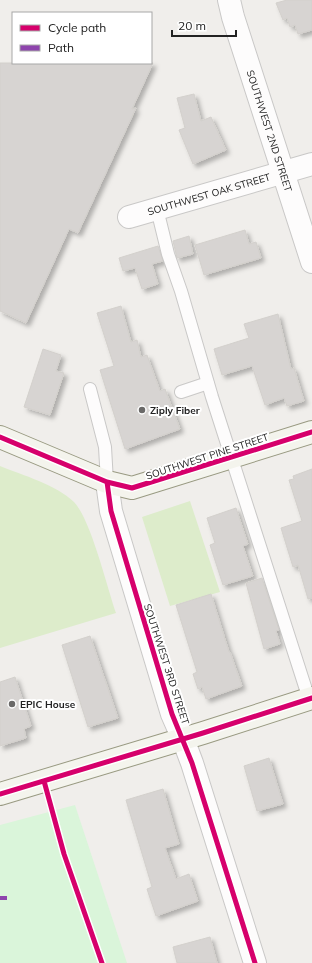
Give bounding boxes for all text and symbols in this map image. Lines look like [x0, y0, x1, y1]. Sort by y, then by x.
legend [12, 12, 152, 64]
scale bar [172, 12, 236, 38]
text: 20 m [178, 18, 206, 33]
text: Cycle path [48, 20, 106, 35]
text: Path [48, 40, 74, 55]
street label: SOUTHWEST 2ND STREET [244, 68, 295, 193]
street label: SOUTHWEST OAK STREET [146, 170, 272, 218]
place label: Ziply Fiber [150, 404, 200, 417]
marker: Ziply Fiber [137, 405, 147, 415]
street label: SOUTHWEST PINE STREET [144, 430, 270, 482]
street label: SOUTHWEST 3RD STREET [141, 602, 192, 726]
place label: EPIC House [20, 698, 76, 711]
marker: EPIC House [7, 699, 17, 709]

